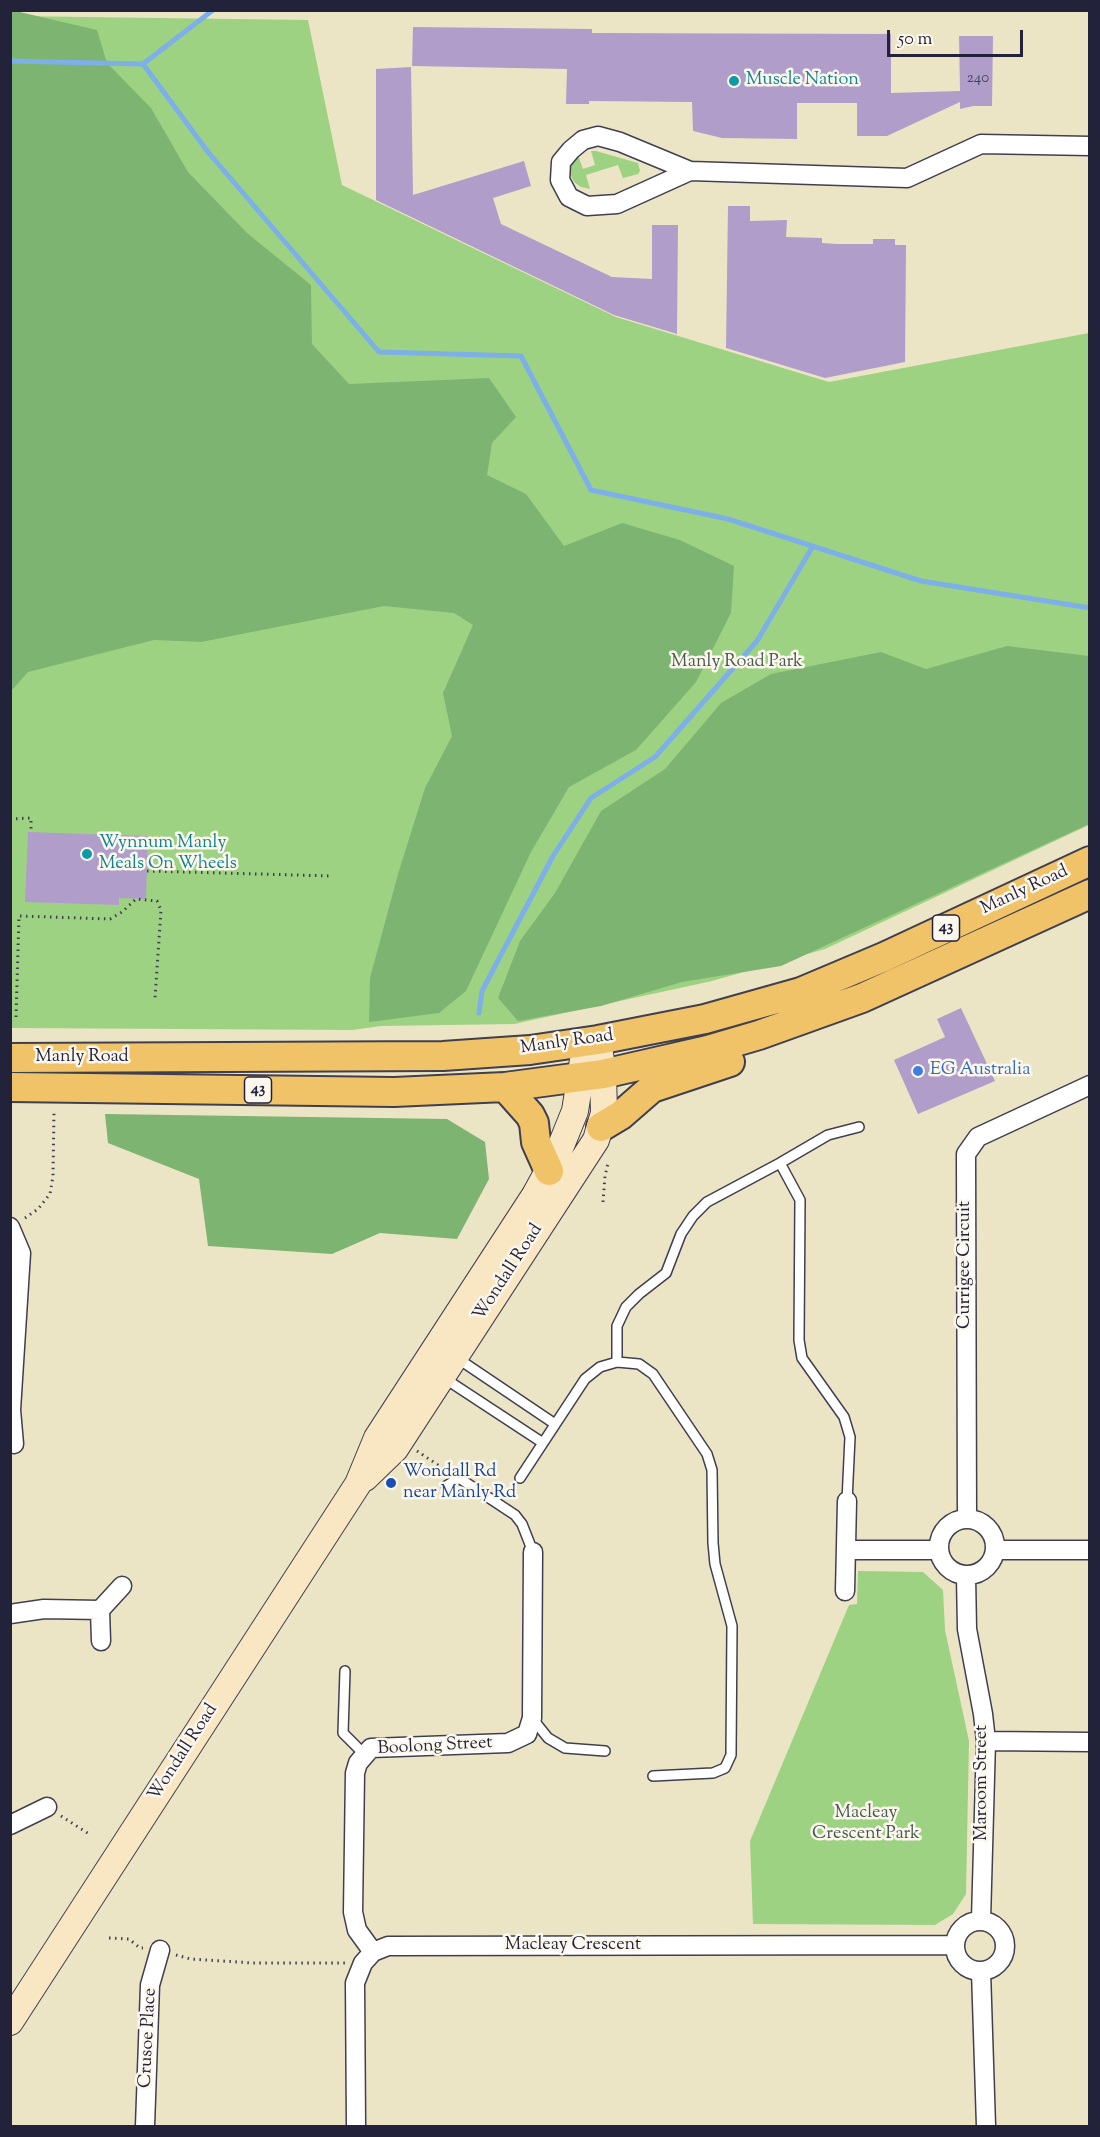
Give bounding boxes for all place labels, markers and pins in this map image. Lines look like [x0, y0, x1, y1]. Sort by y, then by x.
place label: Muscle Nation [746, 70, 859, 92]
marker: Muscle Nation [727, 74, 741, 88]
place label: Wynnum Manly Meals On Wheels [99, 833, 237, 876]
marker: Wynnum Manly Meals On Wheels [80, 847, 94, 861]
place label: EG Australia [930, 1060, 1031, 1082]
marker: EG Australia [911, 1064, 925, 1078]
place label: Wondall Rd near Manly Rd [403, 1462, 516, 1504]
marker: Wondall Rd near Manly Rd [384, 1476, 398, 1490]

